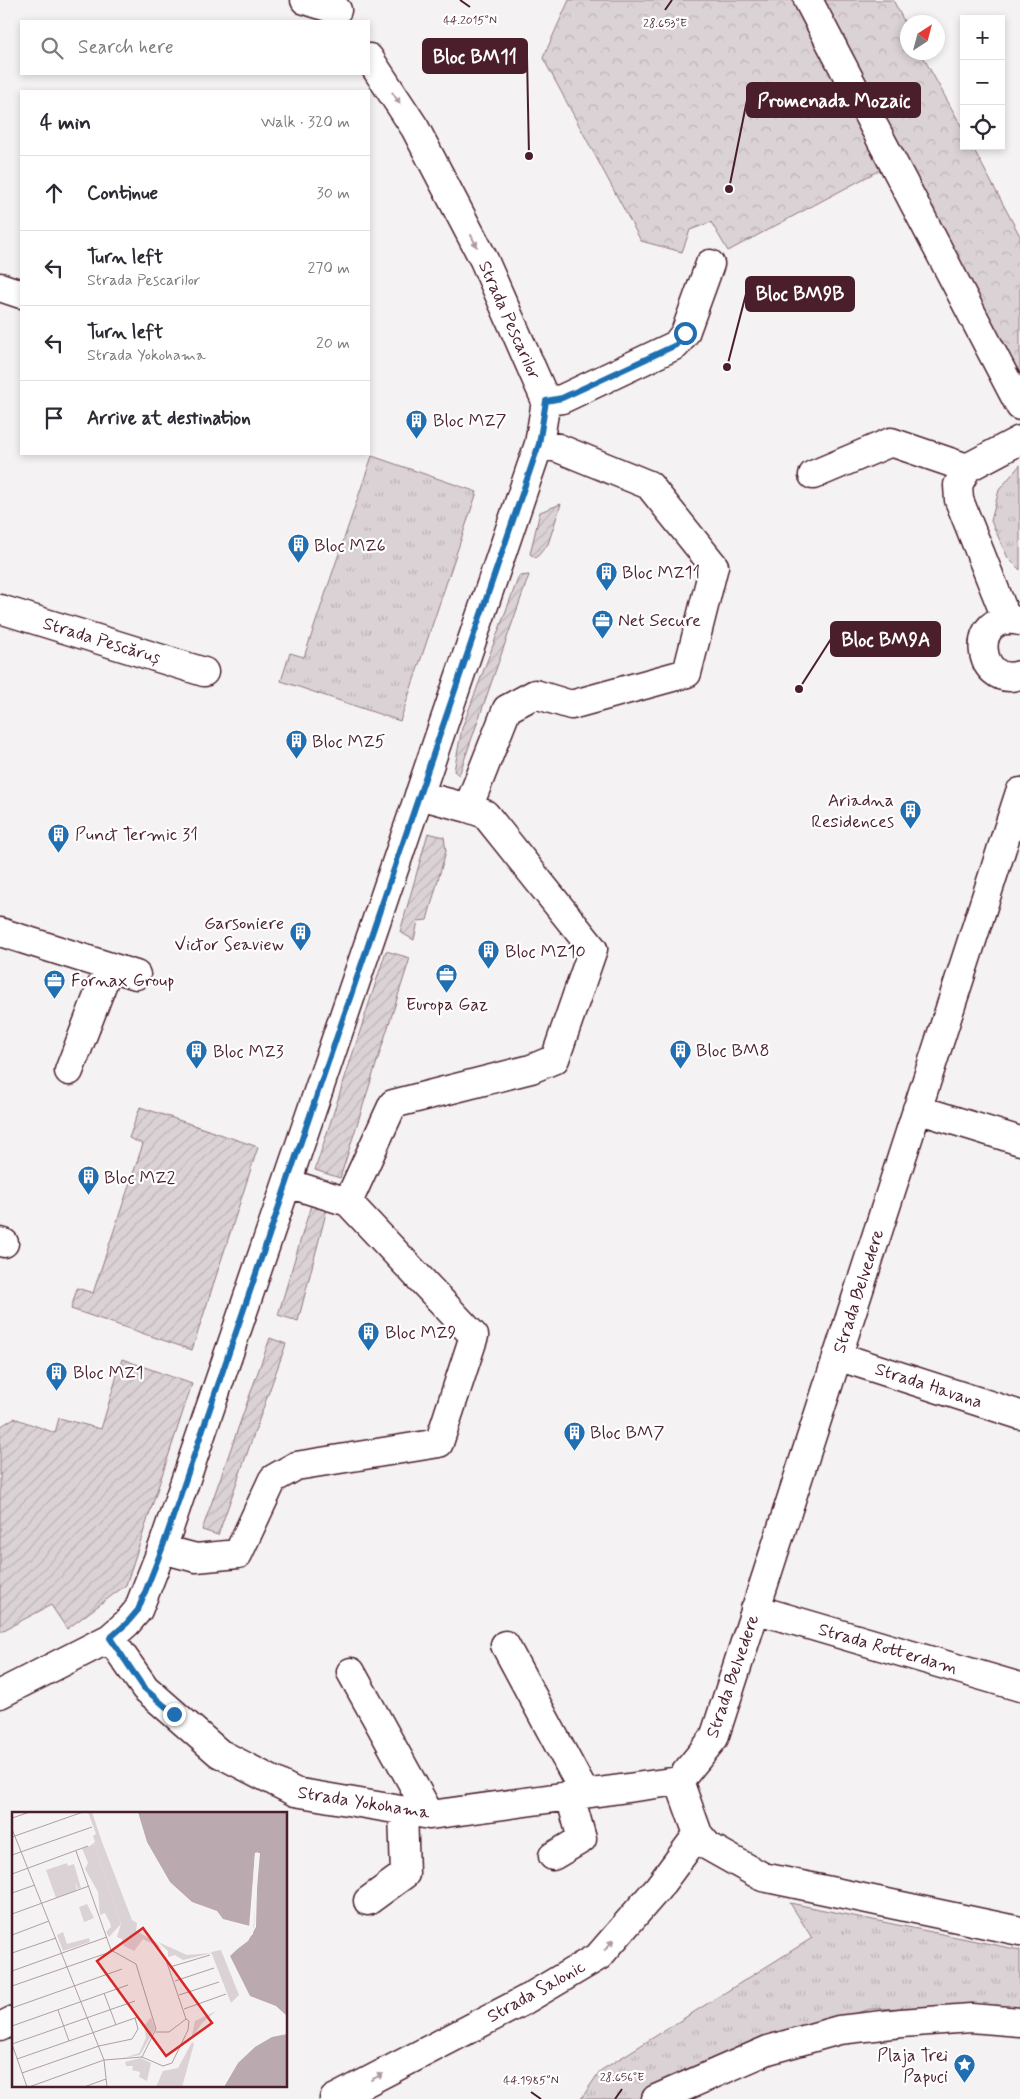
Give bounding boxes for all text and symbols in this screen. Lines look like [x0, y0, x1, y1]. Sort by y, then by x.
text: 44.2015°N [443, 13, 497, 29]
north arrow [900, 15, 945, 60]
map controls [960, 15, 1005, 150]
button: + [960, 15, 1005, 60]
text: 28.653°E [643, 16, 687, 32]
search box [20, 20, 370, 75]
icon: search [38, 34, 66, 62]
text: Search here [78, 35, 174, 60]
callout: Bloc BM11 [423, 39, 527, 73]
text: Bloc BM11 [433, 45, 517, 70]
button: − [960, 60, 1005, 105]
callout: Promenada Mozaic [747, 83, 920, 117]
text: Promenada Mozaic [757, 89, 911, 114]
one-way arrow [391, 92, 400, 105]
button: locate [960, 105, 1005, 150]
text: 4 min [40, 109, 91, 137]
text: Walk · 320 m [261, 112, 350, 133]
icon: ahead [40, 179, 68, 207]
text: Continue [87, 181, 158, 206]
text: 30 m [317, 183, 350, 204]
one-way arrow [470, 234, 478, 248]
text: Turn left [87, 245, 163, 270]
icon: left [40, 254, 68, 282]
street label: Strada Pescarilor [472, 257, 546, 384]
text: 270 m [307, 258, 350, 279]
text: Strada Pescarilor [87, 270, 201, 291]
callout: Bloc BM9B [746, 277, 854, 311]
text: Bloc BM9B [756, 282, 844, 307]
text: Turn left [87, 320, 163, 345]
route start [674, 322, 697, 345]
icon: left [40, 329, 68, 357]
text: 20 m [316, 333, 350, 354]
text: Strada Yokohama [87, 345, 206, 366]
icon: arrive [40, 404, 68, 432]
text: Arrive at destination [87, 406, 251, 431]
building icon: Bloc MZ7 [405, 408, 429, 439]
place label: Bloc MZ7 [433, 409, 506, 433]
building icon: Bloc MZ6 [286, 533, 310, 564]
place label: Bloc MZ6 [314, 534, 386, 558]
building icon: Bloc MZ11 [594, 560, 618, 591]
place label: Bloc MZ11 [622, 561, 700, 585]
office icon: Net Secure [590, 608, 614, 639]
place label: Net Secure [618, 609, 701, 633]
street label: Strada Pescăruș [40, 612, 163, 670]
callout: Bloc BM9A [831, 622, 940, 656]
text: Bloc BM9A [842, 628, 930, 653]
building icon: Bloc MZ5 [284, 729, 308, 760]
place label: Bloc MZ5 [312, 730, 385, 754]
place label: Ariadna Residences [811, 789, 894, 834]
building icon: Ariadna Residences [898, 798, 922, 829]
building icon: Punct Termic 31 [47, 822, 71, 853]
place label: Punct Termic 31 [75, 823, 198, 847]
place label: Garsoniere Victor Seaview [174, 912, 284, 957]
building icon: Garsoniere Victor Seaview [288, 921, 312, 952]
building icon: Bloc MZ10 [477, 939, 501, 970]
place label: Bloc MZ10 [505, 940, 586, 964]
office icon: Europa Gaz [435, 962, 459, 993]
office icon: Fornax Group [43, 968, 67, 999]
place label: Fornax Group [71, 969, 174, 993]
place label: Europa Gaz [406, 993, 488, 1017]
building icon: Bloc BM8 [668, 1038, 692, 1069]
building icon: Bloc MZ3 [185, 1039, 209, 1070]
place label: Bloc BM8 [696, 1039, 770, 1063]
place label: Bloc MZ3 [213, 1040, 284, 1064]
building icon: Bloc MZ2 [76, 1165, 100, 1196]
place label: Bloc MZ2 [104, 1166, 175, 1190]
street label: Strada Belvedere [828, 1226, 890, 1356]
building icon: Bloc MZ9 [357, 1320, 381, 1351]
place label: Bloc MZ9 [385, 1321, 456, 1345]
street label: Strada Havana [872, 1357, 985, 1415]
building icon: Bloc MZ1 [45, 1360, 69, 1391]
place label: Bloc MZ1 [73, 1361, 143, 1385]
building icon: Bloc BM7 [562, 1420, 586, 1451]
place label: Bloc BM7 [590, 1421, 665, 1445]
street label: Strada Belvedere [701, 1611, 765, 1741]
street label: Strada Rotterdam [815, 1618, 960, 1680]
route end [163, 1703, 186, 1726]
street label: Strada Yokohama [296, 1781, 432, 1825]
inset map [12, 1812, 288, 2086]
one-way arrow [603, 1938, 614, 1951]
street label: Strada Salonic [483, 1955, 590, 2029]
place label: Plaja Trei Papuci [877, 2044, 948, 2089]
place icon: Plaja Trei Papuci [952, 2053, 976, 2084]
text: 28.656°E [600, 2070, 644, 2086]
one-way arrow [370, 2073, 384, 2081]
text: 44.1985°N [503, 2073, 559, 2089]

